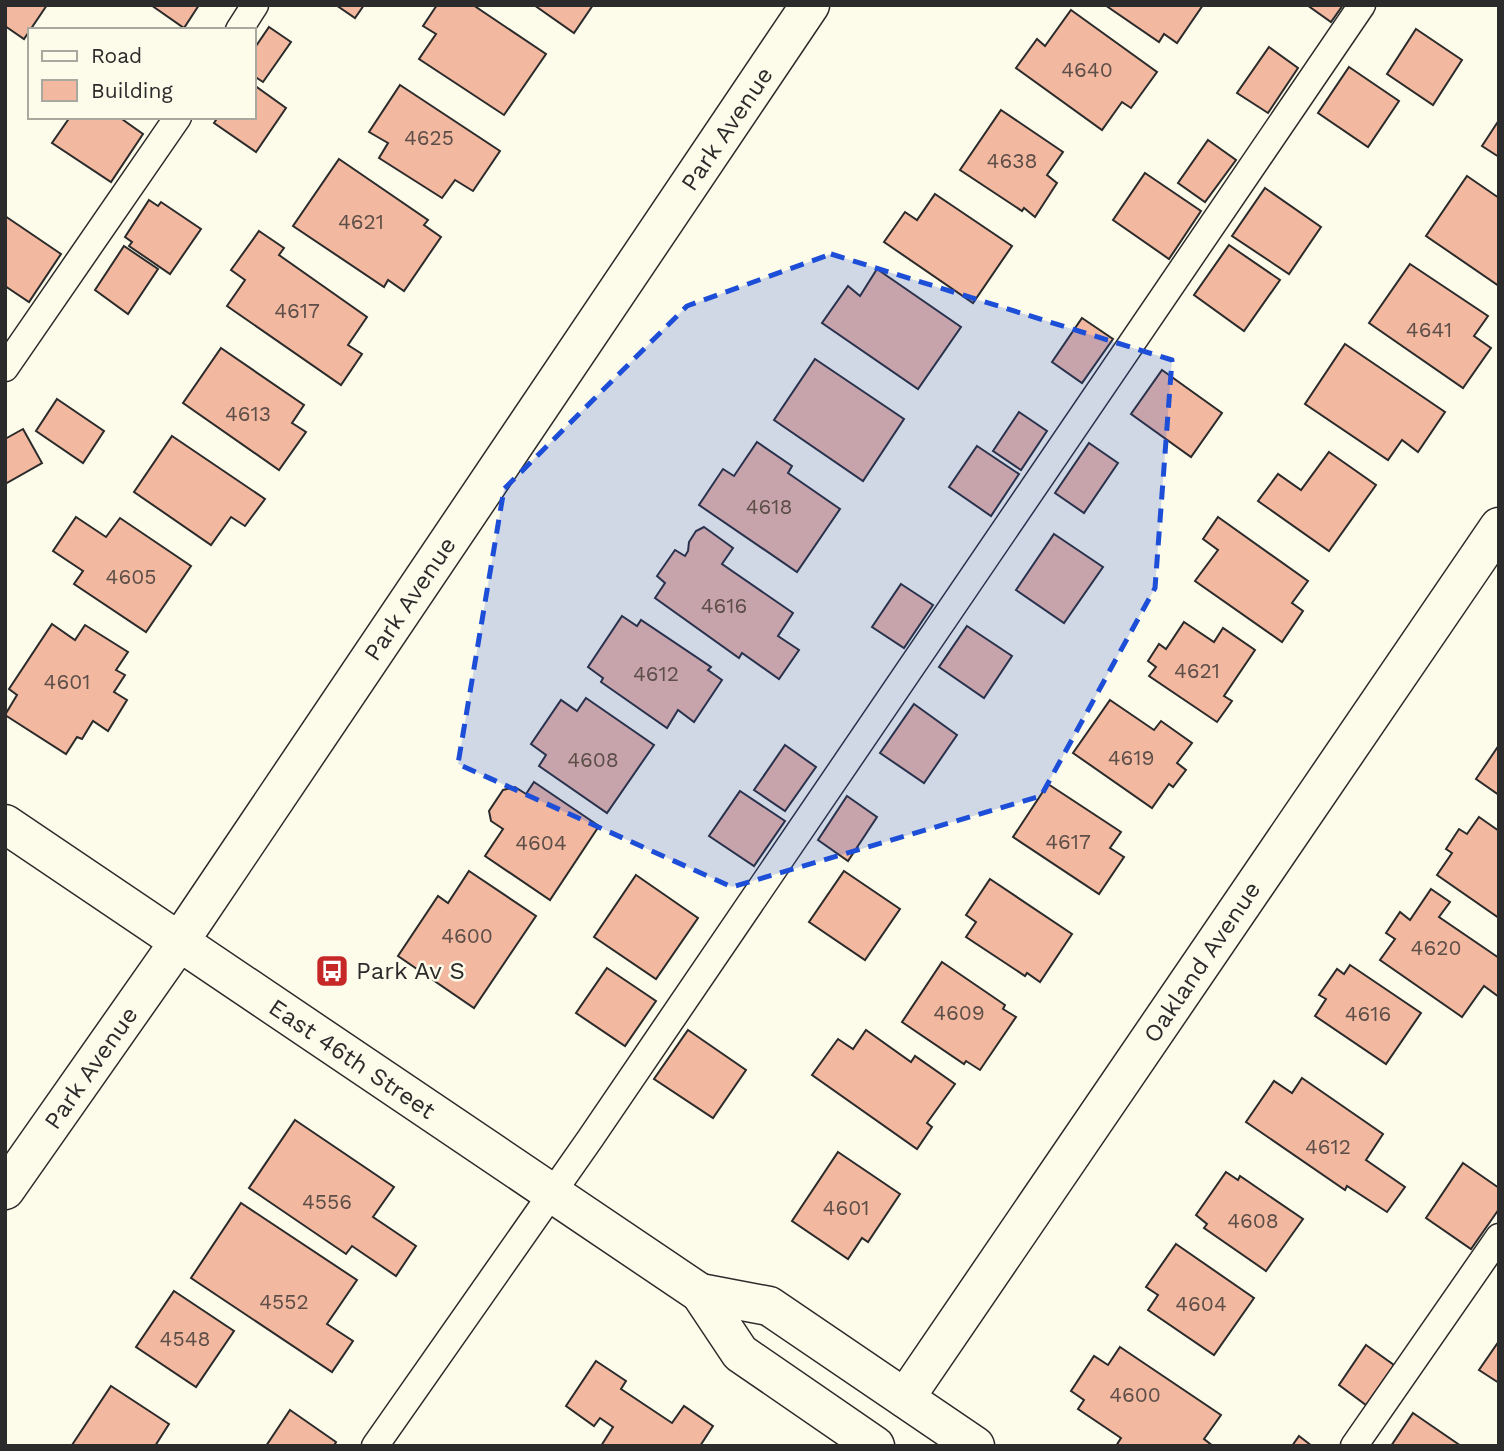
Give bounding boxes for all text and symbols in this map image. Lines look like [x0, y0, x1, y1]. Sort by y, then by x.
legend [28, 28, 256, 119]
text: Road [91, 43, 142, 68]
house number: 4640 [1061, 57, 1113, 82]
street label: Park Avenue [675, 62, 779, 196]
text: Building [91, 78, 173, 103]
house number: 4625 [404, 125, 454, 150]
house number: 4638 [987, 148, 1037, 173]
house number: 4621 [338, 209, 384, 234]
house number: 4617 [274, 298, 320, 323]
house number: 4641 [1406, 317, 1452, 342]
house number: 4613 [225, 401, 271, 426]
house number: 4618 [746, 494, 792, 519]
street label: Park Avenue [358, 532, 462, 666]
house number: 4605 [106, 564, 156, 589]
house number: 4616 [701, 593, 747, 618]
house number: 4621 [1174, 658, 1220, 683]
house number: 4612 [633, 661, 679, 686]
house number: 4601 [44, 669, 90, 694]
house number: 4619 [1108, 745, 1154, 770]
house number: 4608 [567, 747, 619, 772]
house number: 4617 [1045, 829, 1091, 854]
house number: 4604 [515, 830, 567, 855]
street label: Oakland Avenue [1138, 876, 1266, 1048]
house number: 4600 [441, 923, 493, 948]
house number: 4620 [1411, 935, 1461, 960]
bus stop icon: Park Av S [313, 952, 351, 990]
place label: Park Av S [356, 957, 465, 985]
street label: East 46th Street [264, 993, 440, 1125]
house number: 4609 [933, 1000, 985, 1025]
street label: Park Avenue [38, 1001, 144, 1135]
house number: 4616 [1345, 1001, 1391, 1026]
house number: 4612 [1305, 1134, 1351, 1159]
house number: 4556 [302, 1189, 352, 1214]
house number: 4601 [823, 1195, 869, 1220]
house number: 4608 [1227, 1208, 1279, 1233]
house number: 4552 [259, 1289, 309, 1314]
house number: 4604 [1175, 1291, 1227, 1316]
house number: 4548 [160, 1326, 210, 1351]
house number: 4600 [1109, 1382, 1161, 1407]

